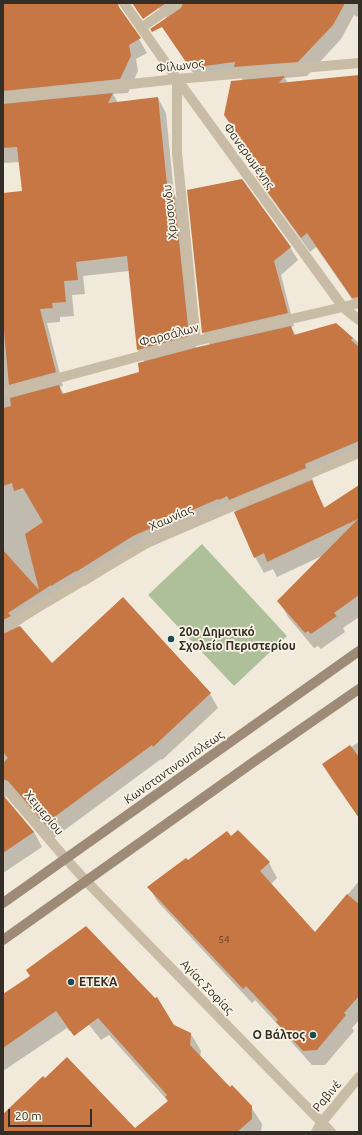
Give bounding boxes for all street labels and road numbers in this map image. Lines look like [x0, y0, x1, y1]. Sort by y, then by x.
street label: Φίλωνος [155, 56, 205, 76]
street label: Φανερωμένης [220, 120, 278, 192]
street label: Χρυσονδυ [160, 184, 180, 240]
street label: Φαρσάλων [138, 320, 200, 350]
street label: Χαωνίας [147, 502, 195, 534]
street label: Κωνσταντινουπόλεως [121, 727, 227, 807]
street label: Χειμερίου [21, 788, 67, 838]
street label: Αγίας Σοφίας [177, 957, 237, 1017]
street label: Ραβινέ [310, 1077, 344, 1115]

